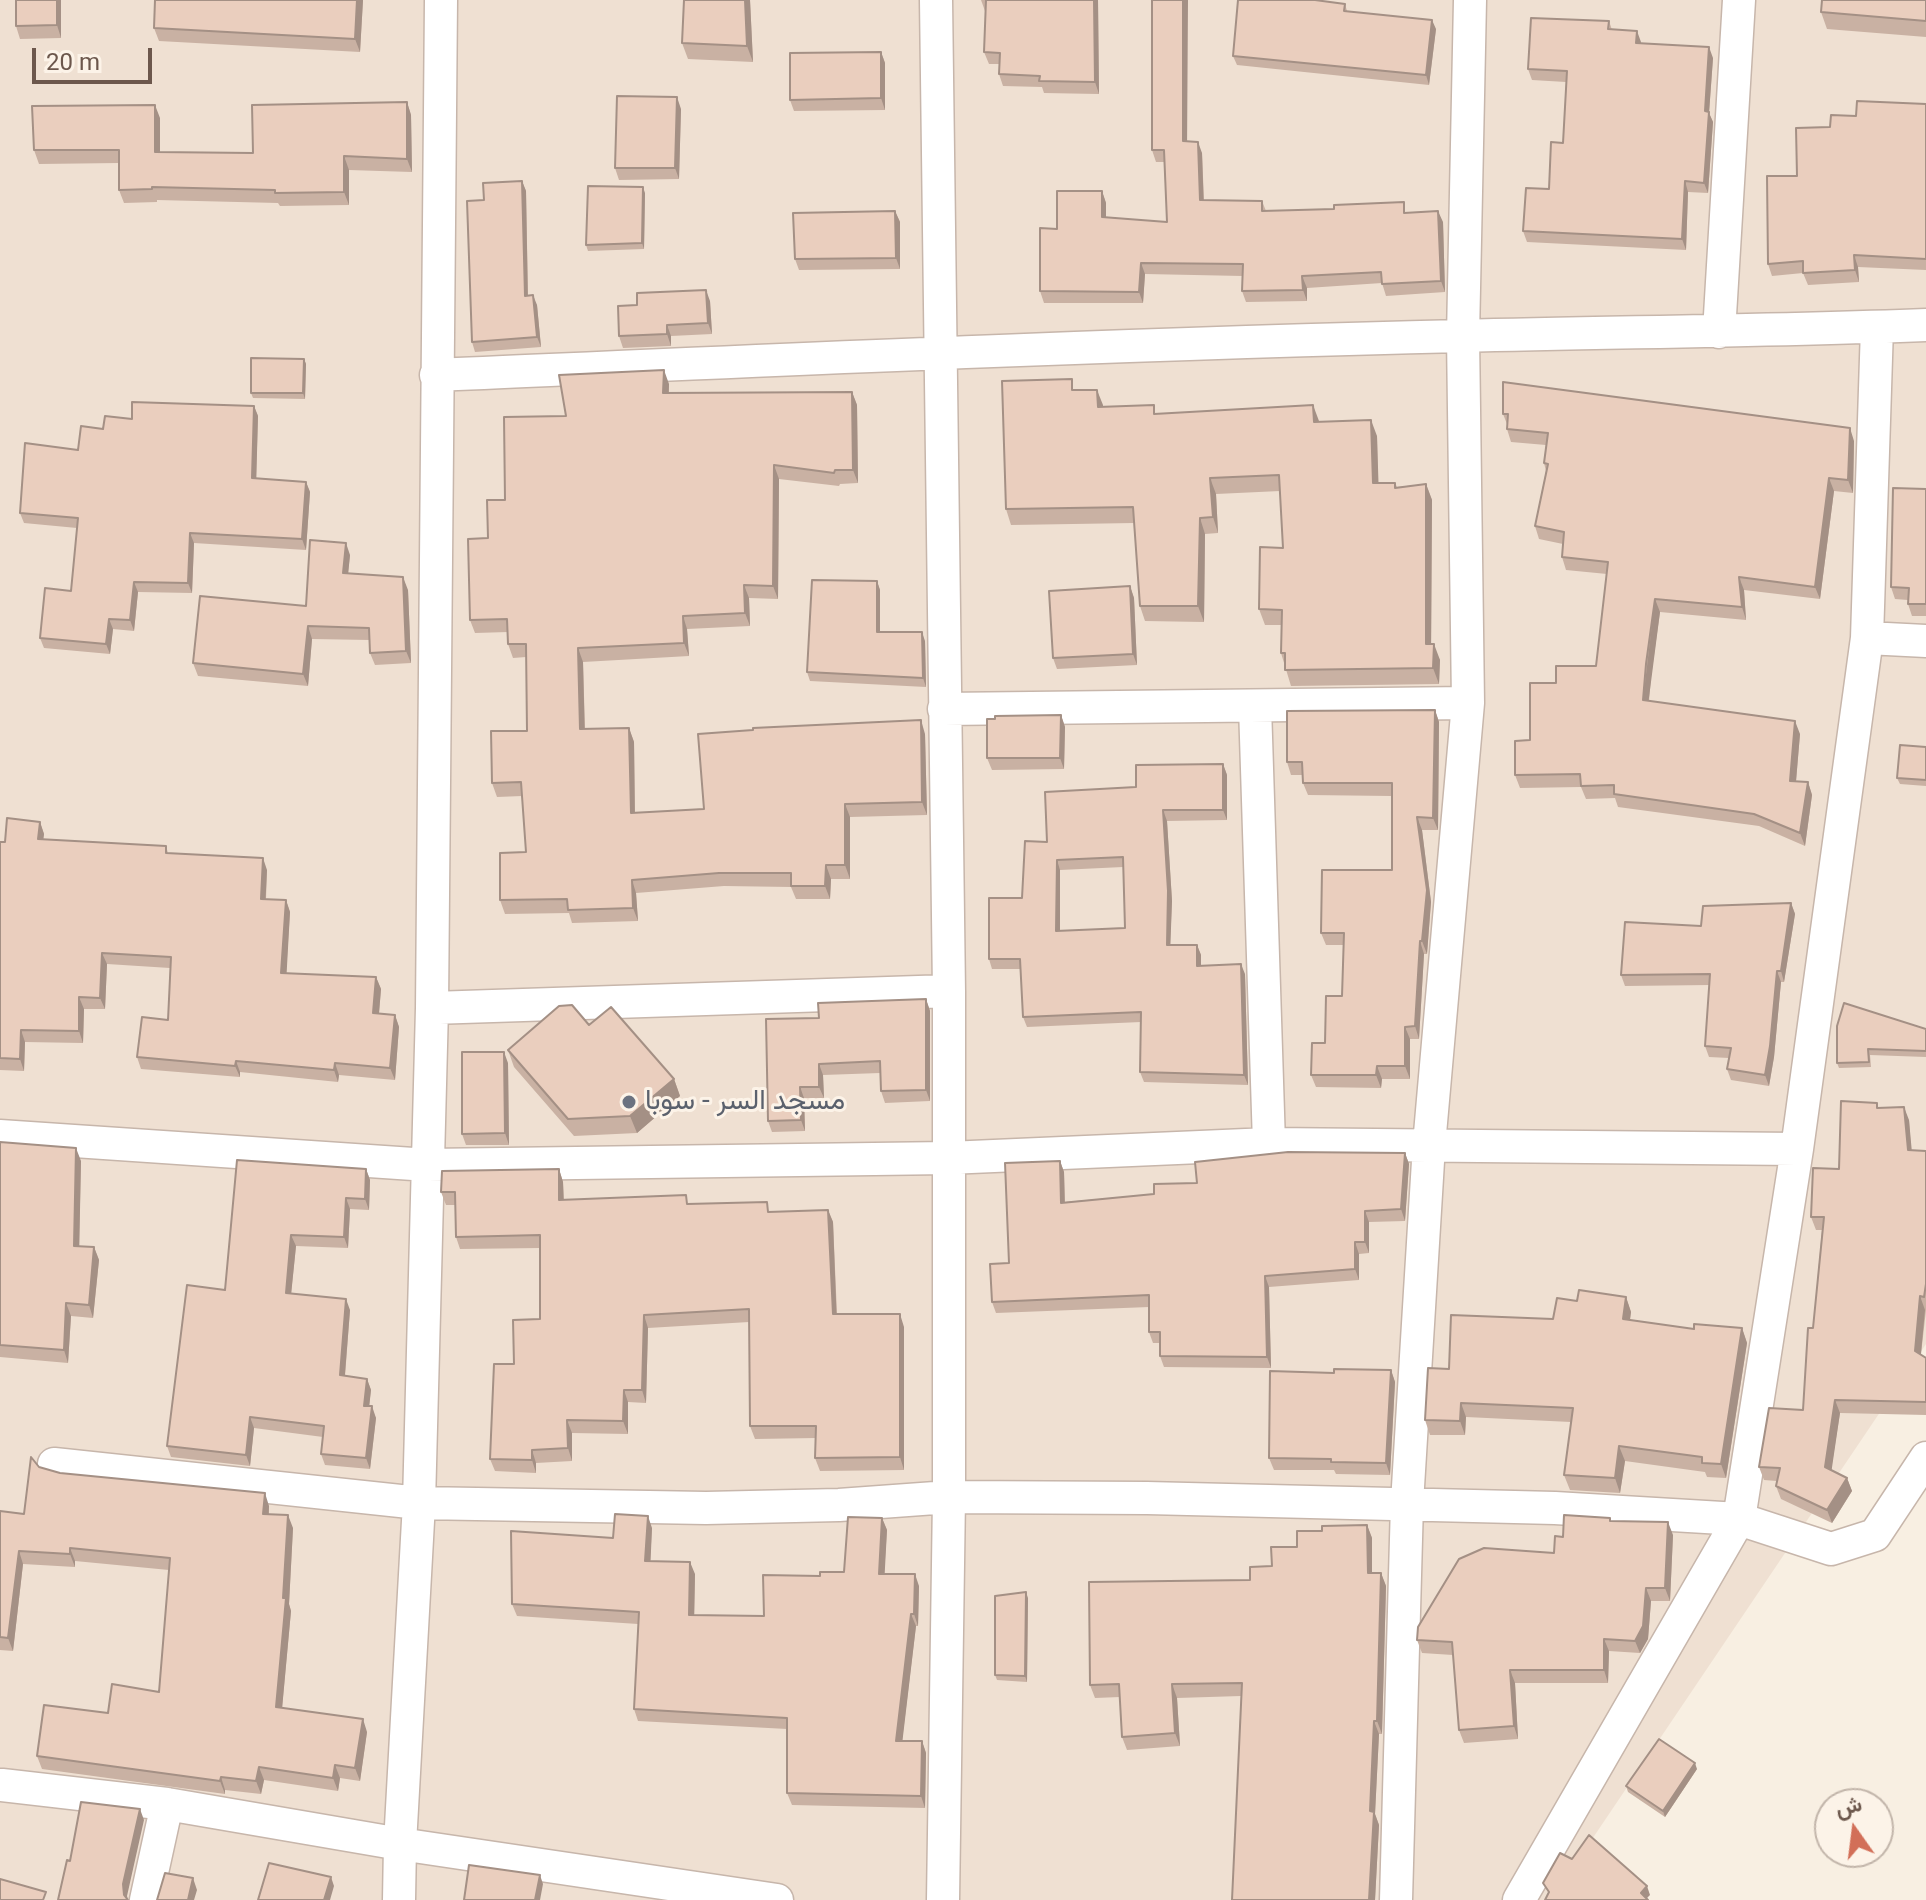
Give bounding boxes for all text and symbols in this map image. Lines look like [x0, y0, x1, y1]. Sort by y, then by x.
scale bar [36, 32, 156, 82]
text: 20 m [46, 48, 100, 76]
place label: مسجد السر - سوبا [645, 1085, 845, 1119]
marker: مسجد السر - سوبا [620, 1093, 638, 1111]
north arrow [1814, 1788, 1894, 1868]
text: ش [1833, 1791, 1864, 1821]

